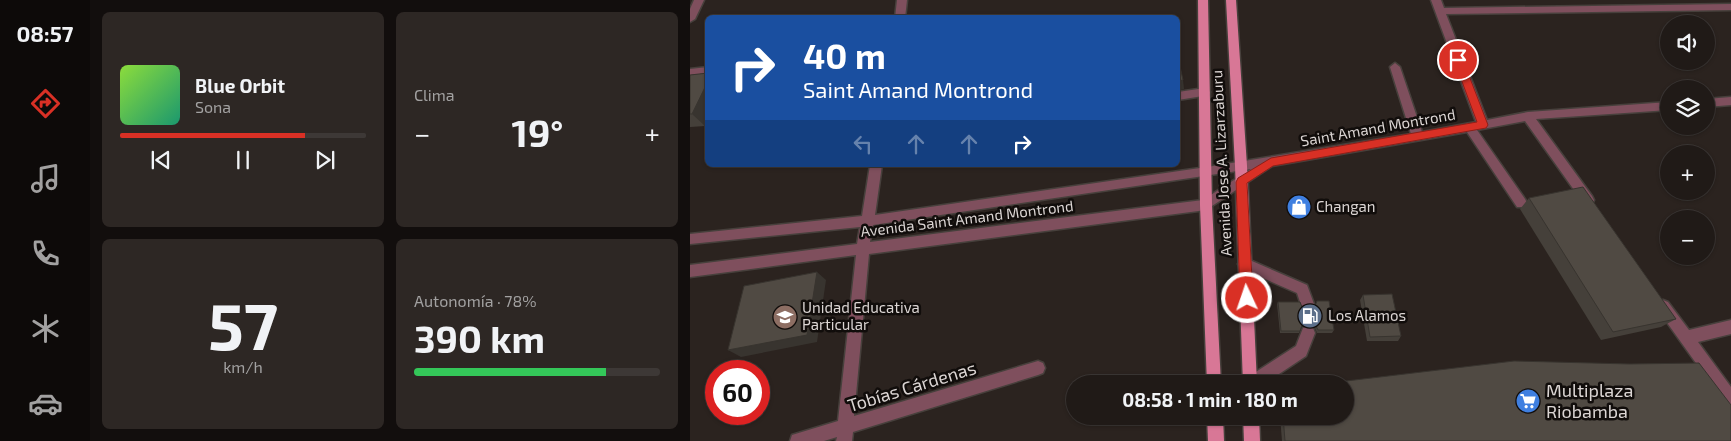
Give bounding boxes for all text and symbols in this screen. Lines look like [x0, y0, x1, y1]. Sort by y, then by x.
map controls [1660, 15, 1715, 265]
button: sound [1660, 15, 1715, 70]
text: 08:57 [16, 20, 74, 46]
text: 40 m [803, 34, 886, 76]
icon: right [720, 35, 785, 100]
pin [1437, 39, 1479, 81]
icon: arrive [1444, 46, 1472, 74]
street label: Avenida Jose A. Lizarzaburu [1207, 69, 1235, 257]
text: Blue Orbit [195, 74, 285, 97]
text: Saint Amand Montrond [803, 76, 1033, 102]
button: layers [1660, 80, 1715, 135]
text: Clima [414, 85, 455, 104]
icon: directions [28, 86, 63, 121]
text: Sona [195, 97, 231, 116]
street label: Saint Amand Montrond [1299, 105, 1457, 150]
text: 19° [512, 109, 563, 155]
text: − [414, 116, 430, 150]
text: + [645, 116, 660, 150]
icon: left [849, 130, 877, 158]
icon: ahead [902, 130, 930, 158]
icon: ahead [955, 130, 983, 158]
icon: right [1008, 130, 1036, 158]
button: + [1660, 145, 1715, 200]
icon: previous [147, 146, 175, 174]
icon: pause [229, 146, 257, 174]
icon: next [311, 146, 339, 174]
icon: music [28, 161, 63, 196]
shop icon: Changan [1286, 194, 1312, 220]
street label: Avenida Saint Amand Montrond [859, 196, 1074, 240]
place label: Changan [1316, 197, 1375, 215]
button: − [1660, 210, 1715, 265]
icon: phone [28, 236, 63, 271]
position arrow [1220, 271, 1272, 323]
text: 57 [208, 285, 278, 363]
text: Autonomía · 78% [414, 291, 537, 310]
place label: Unidad Educativa Particular [802, 298, 920, 333]
fuel station icon: Los Alamos [1297, 303, 1323, 329]
school or university icon: Unidad Educativa Particular [772, 304, 798, 330]
place label: Los Alamos [1328, 306, 1406, 324]
icon: climate [28, 311, 63, 346]
text: 390 km [414, 315, 545, 361]
street label: Tobías Cárdenas [845, 356, 979, 416]
text: km/h [223, 357, 263, 376]
speed limit sign: 60 [705, 360, 770, 425]
place label: Multiplaza Riobamba [1546, 379, 1633, 422]
icon: car [28, 386, 63, 421]
text: 08:58 · 1 min · 180 m [1122, 388, 1298, 411]
supermarket icon: Multiplaza Riobamba [1515, 388, 1541, 414]

